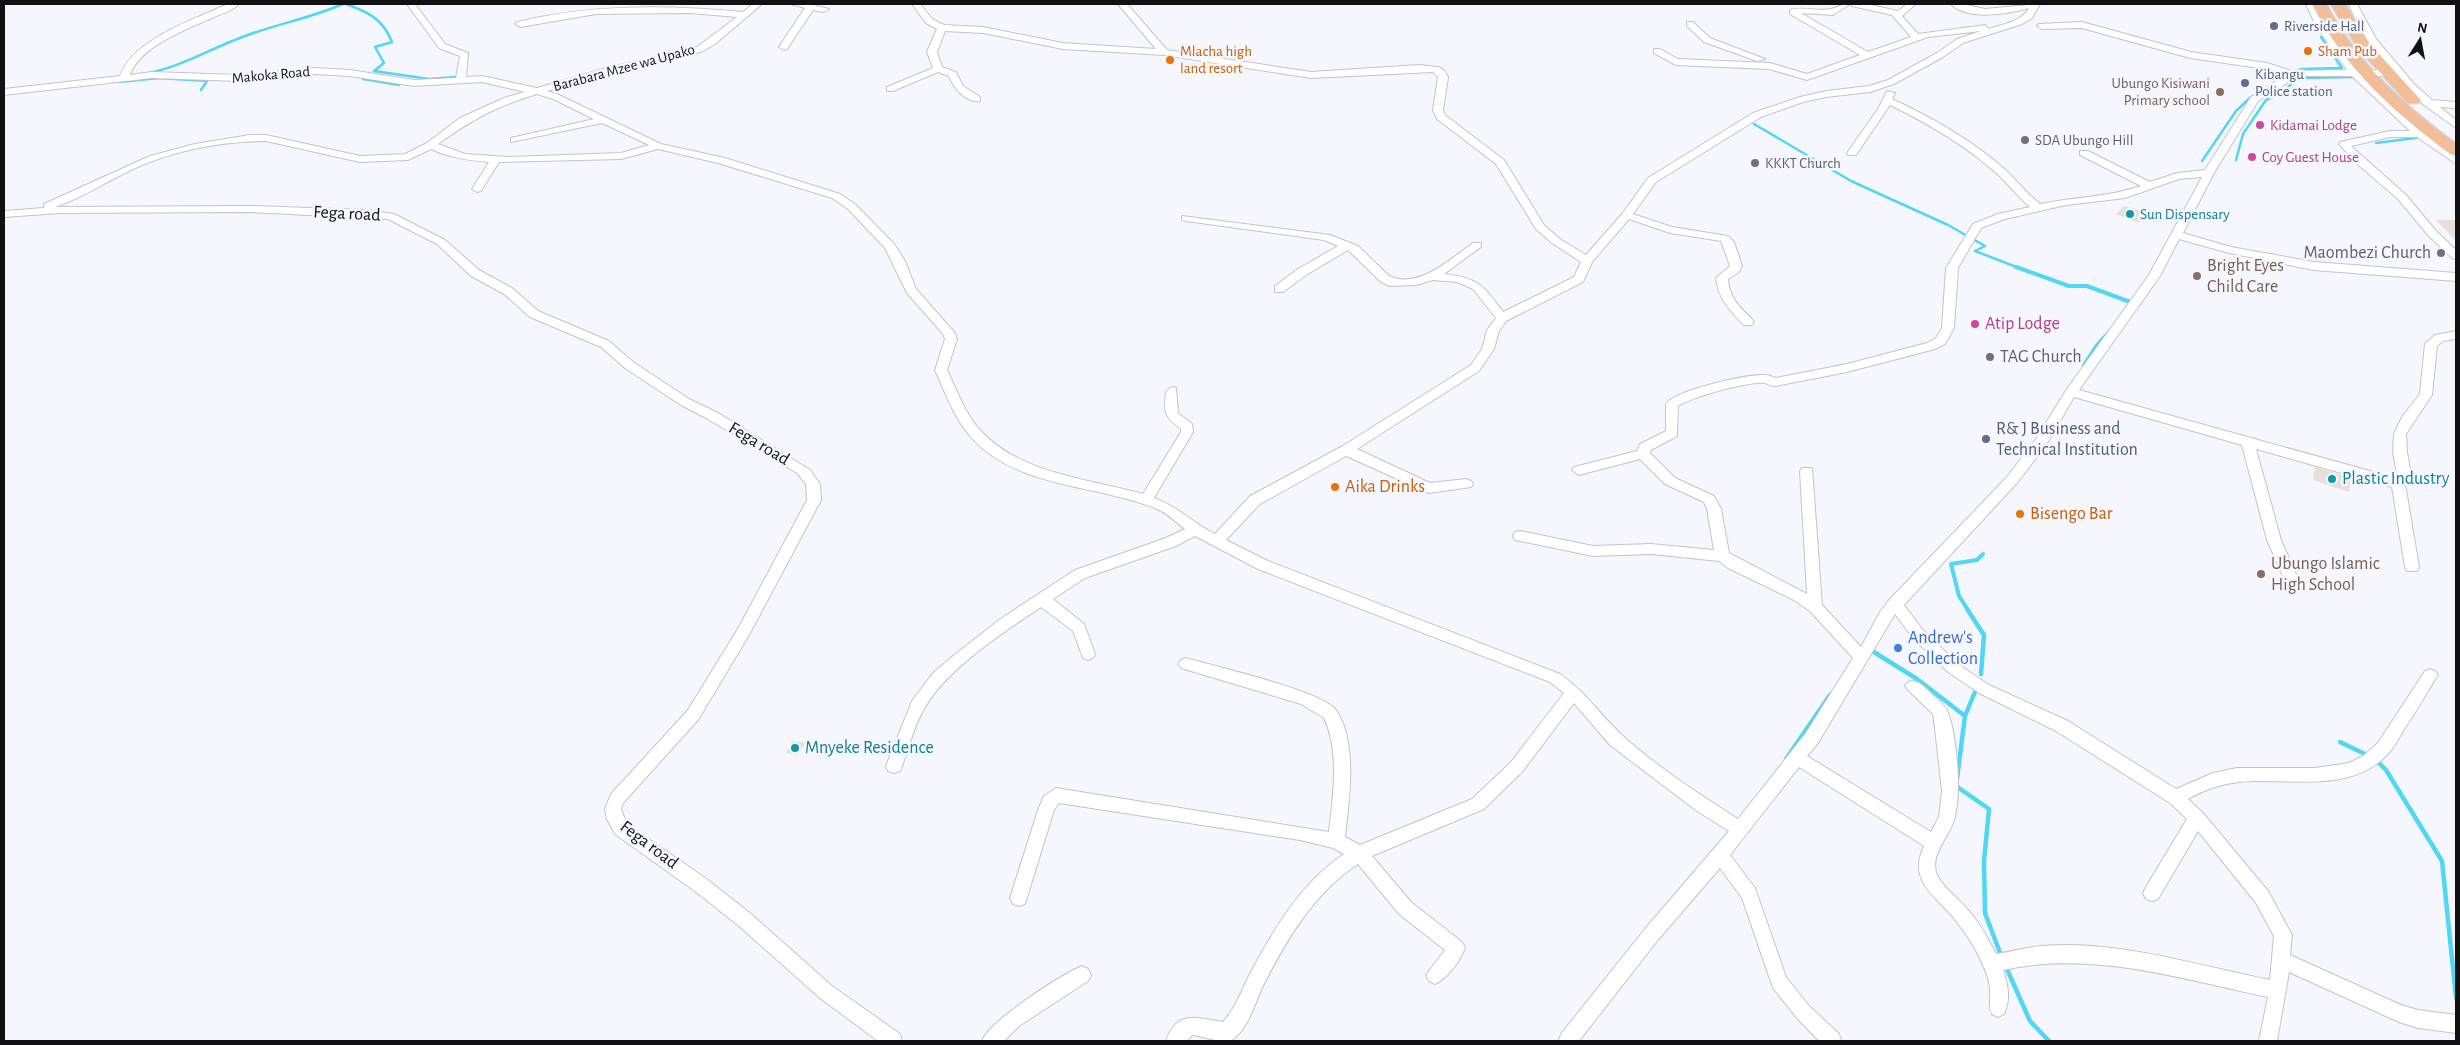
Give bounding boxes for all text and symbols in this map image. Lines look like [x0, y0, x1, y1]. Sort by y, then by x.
north arrow [2395, 15, 2445, 65]
place label: Riverside Hall [2284, 19, 2364, 34]
marker: Riverside Hall [2268, 20, 2280, 32]
text: N [2416, 20, 2428, 36]
street label: Barabara Mzee wa Upako [552, 42, 696, 94]
place label: Mlacha high land resort [1180, 44, 1252, 76]
place label: Sham Pub [2318, 44, 2377, 59]
marker: Sham Pub [2302, 45, 2314, 57]
marker: Mlacha high land resort [1164, 54, 1176, 66]
street label: Makoka Road [231, 64, 311, 86]
place label: Kibangu Police station [2255, 67, 2333, 99]
place label: Ubungo Kisiwani Primary school [2111, 76, 2210, 108]
marker: Kibangu Police station [2239, 77, 2251, 89]
marker: Ubungo Kisiwani Primary school [2214, 86, 2226, 98]
place label: Kidamai Lodge [2270, 118, 2357, 133]
marker: Kidamai Lodge [2254, 119, 2266, 131]
place label: SDA Ubungo Hill [2035, 133, 2134, 148]
marker: SDA Ubungo Hill [2019, 134, 2031, 146]
place label: Coy Guest House [2262, 150, 2359, 165]
marker: Coy Guest House [2246, 151, 2258, 163]
place label: KKKT Church [1765, 156, 1841, 171]
marker: KKKT Church [1749, 157, 1761, 169]
street label: Fega road [313, 203, 381, 225]
place label: Sun Dispensary [2140, 207, 2230, 222]
marker: Sun Dispensary [2124, 208, 2136, 220]
place label: Maombezi Church [2304, 244, 2431, 262]
marker: Maombezi Church [2435, 247, 2447, 259]
place label: Bright Eyes Child Care [2207, 257, 2284, 296]
marker: Bright Eyes Child Care [2191, 270, 2203, 282]
place label: Atip Lodge [1985, 315, 2060, 333]
marker: Atip Lodge [1969, 318, 1981, 330]
place label: TAG Church [2000, 348, 2082, 366]
marker: TAG Church [1984, 351, 1996, 363]
street label: Fega road [725, 419, 793, 469]
place label: R& J Business and Technical Institution [1996, 420, 2138, 459]
marker: R& J Business and Technical Institution [1980, 433, 1992, 445]
place label: Plastic Industry [2342, 470, 2450, 488]
marker: Plastic Industry [2326, 473, 2338, 485]
place label: Aika Drinks [1345, 478, 1425, 496]
marker: Aika Drinks [1329, 481, 1341, 493]
place label: Bisengo Bar [2030, 505, 2113, 523]
marker: Bisengo Bar [2014, 508, 2026, 520]
place label: Ubungo Islamic High School [2271, 555, 2380, 594]
marker: Ubungo Islamic High School [2255, 568, 2267, 580]
place label: Andrew's Collection [1908, 629, 1978, 668]
marker: Andrew's Collection [1892, 642, 1904, 654]
place label: Mnyeke Residence [805, 739, 934, 757]
marker: Mnyeke Residence [789, 742, 801, 754]
street label: Fega road [617, 818, 681, 872]

